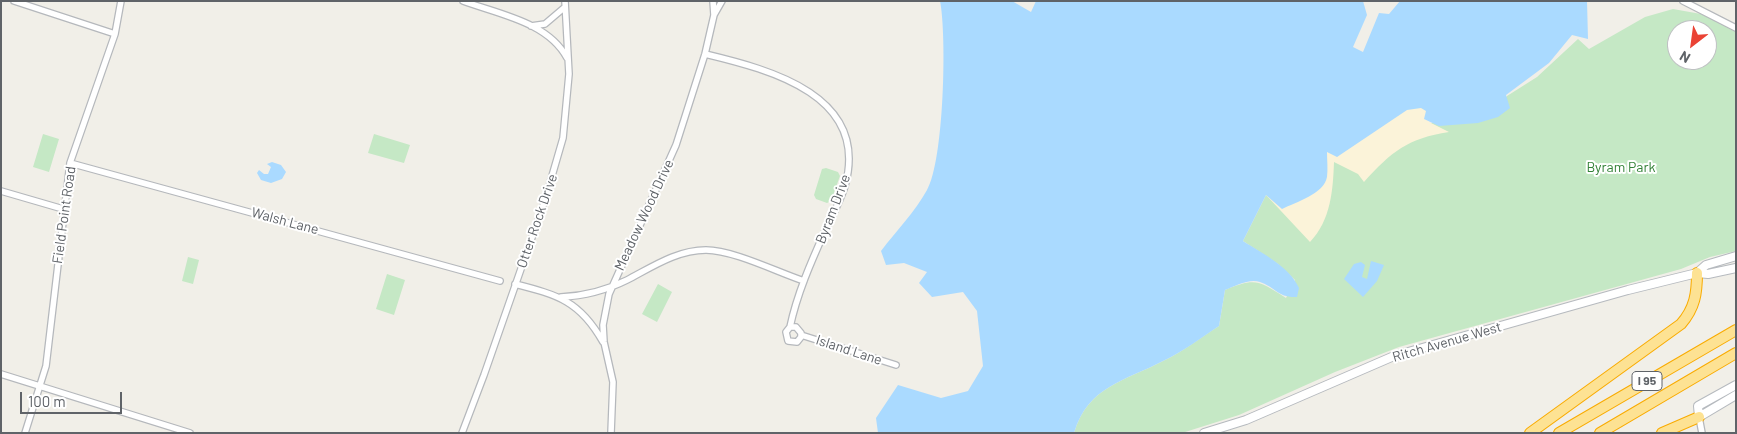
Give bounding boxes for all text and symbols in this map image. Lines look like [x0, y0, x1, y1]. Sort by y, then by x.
north arrow [1667, 20, 1717, 70]
text: N [1676, 48, 1693, 67]
street label: Meadow Wood Drive [611, 157, 677, 273]
park label: Byram Park [1586, 159, 1656, 175]
street label: Field Point Road [49, 165, 79, 265]
street label: Otter Rock Drive [513, 172, 561, 270]
street label: Byram Drive [812, 172, 854, 246]
street label: Walsh Lane [249, 204, 321, 238]
street label: Ritch Avenue West [1391, 318, 1503, 366]
street label: Island Lane [814, 331, 884, 369]
road number: I 95 [1632, 372, 1662, 391]
scale bar [22, 382, 125, 414]
text: 100 m [28, 392, 66, 410]

